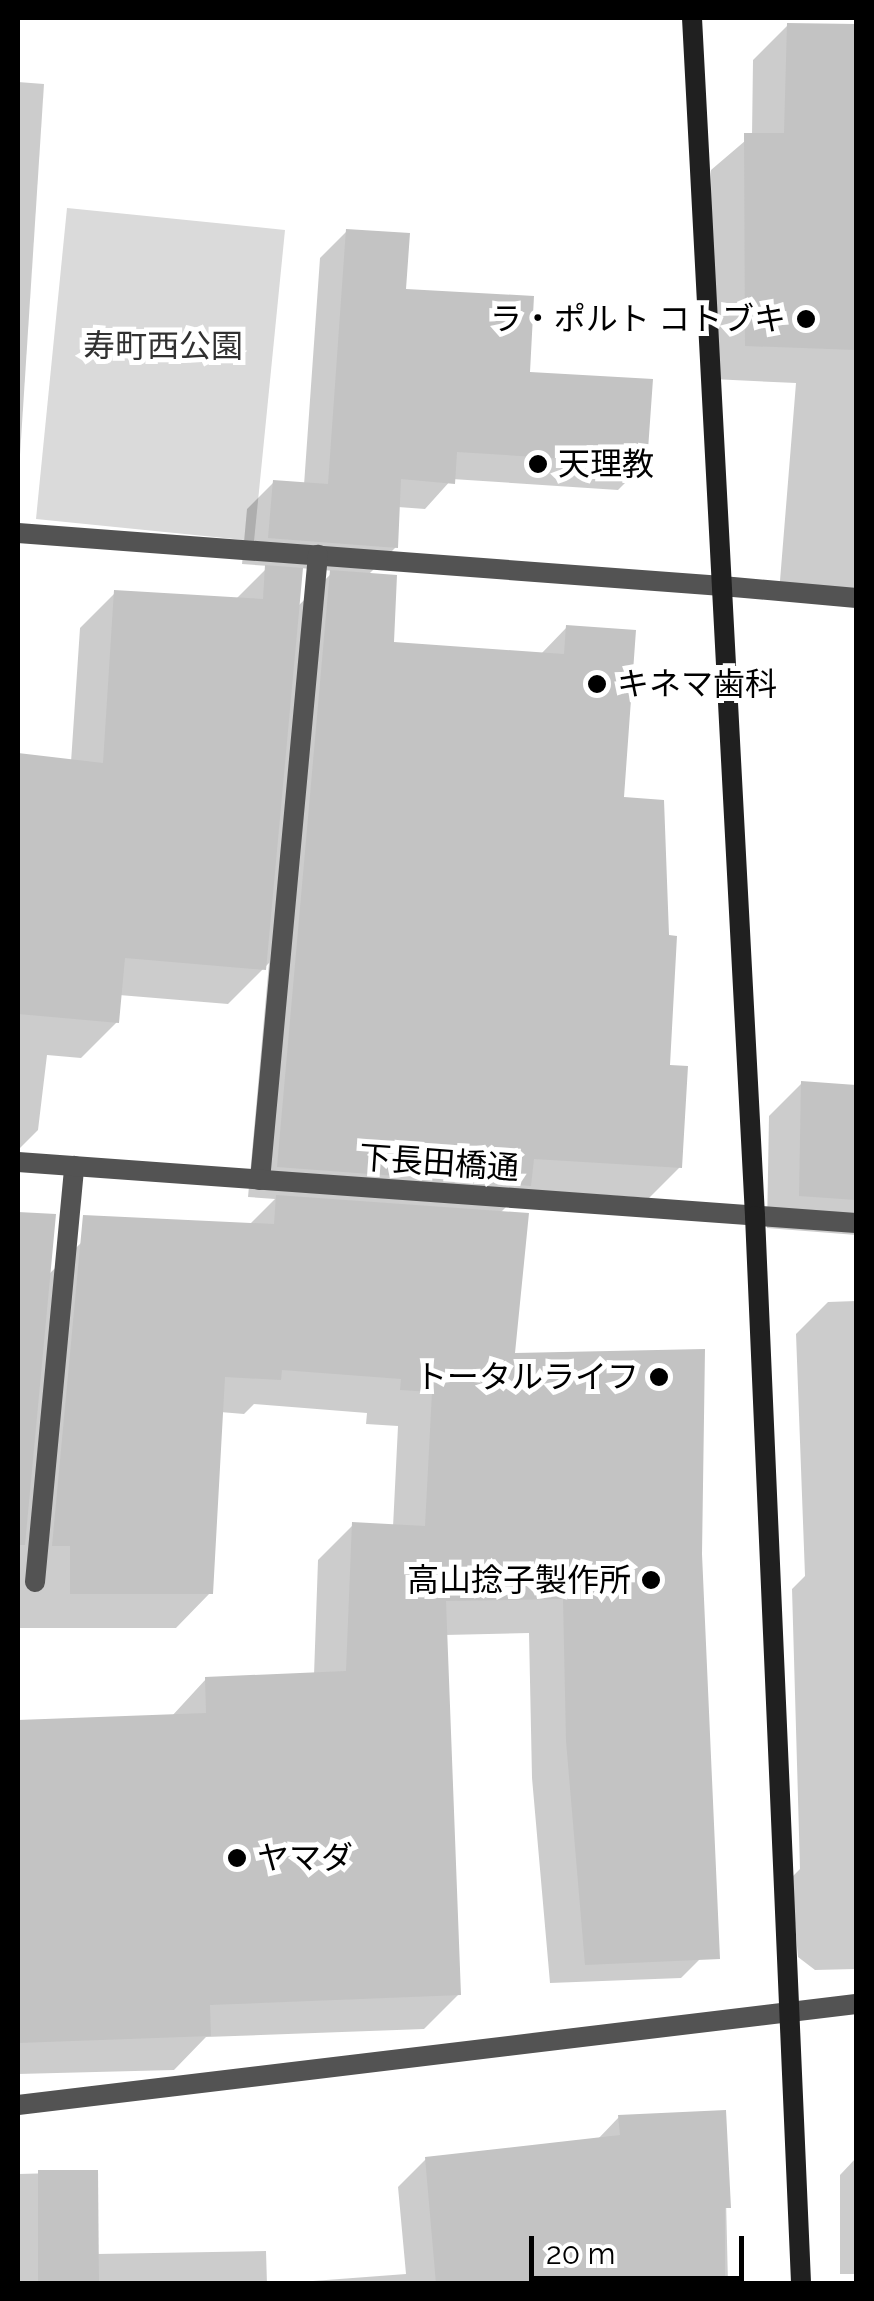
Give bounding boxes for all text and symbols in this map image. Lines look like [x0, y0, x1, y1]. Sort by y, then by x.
place label: ラ・ポルト コトブキ [490, 300, 786, 338]
marker: ラ・ポルト コトブキ [795, 308, 817, 330]
park label: 寿町西公園 [83, 327, 243, 365]
place label: 天理教 [558, 445, 654, 483]
marker: 天理教 [527, 453, 549, 475]
place label: キネマ歯科 [617, 665, 777, 703]
marker: キネマ歯科 [586, 673, 608, 695]
street label: 下長田橋通 [358, 1138, 520, 1188]
place label: トータルライフ [415, 1358, 639, 1396]
marker: トータルライフ [648, 1366, 670, 1388]
place label: 高山捻子製作所 [407, 1561, 631, 1599]
marker: 高山捻子製作所 [640, 1569, 662, 1591]
place label: ヤマダ [257, 1839, 353, 1877]
marker: ヤマダ [226, 1847, 248, 1869]
scale bar [534, 2216, 749, 2278]
text: 20 m [546, 2236, 615, 2271]

